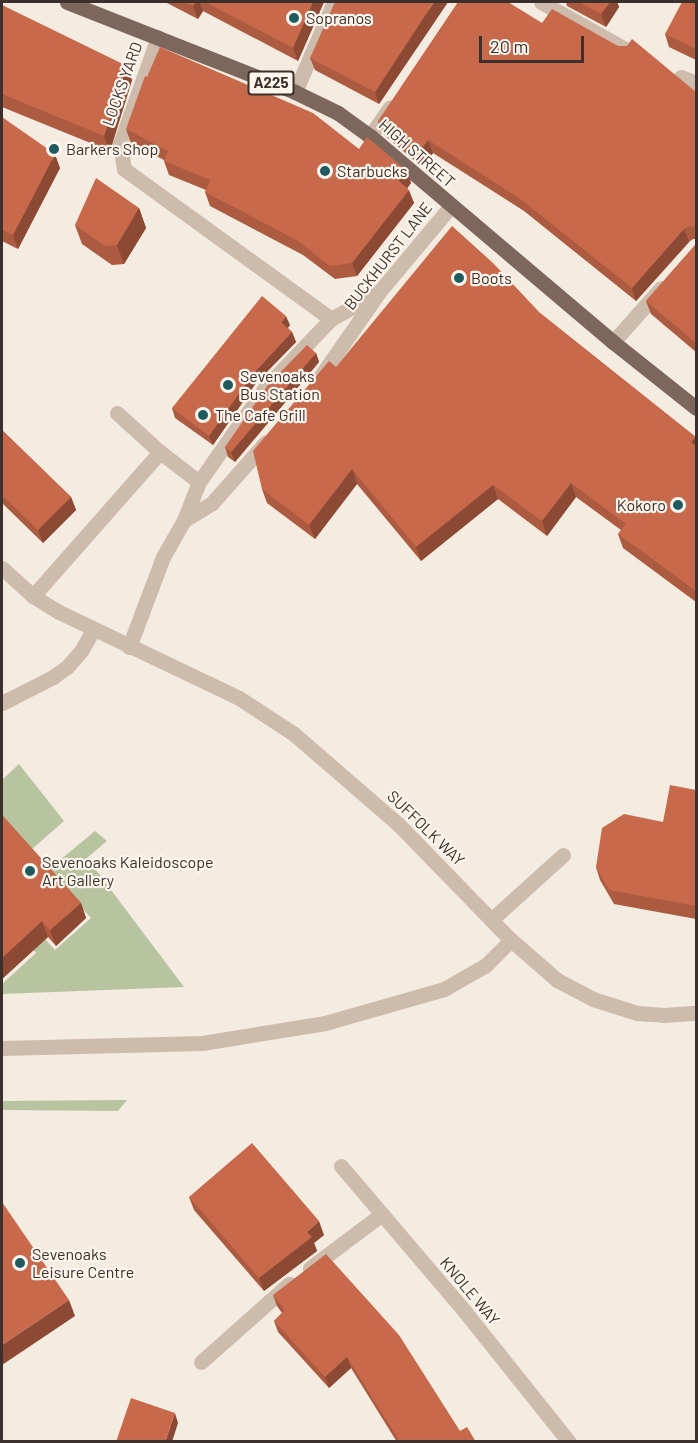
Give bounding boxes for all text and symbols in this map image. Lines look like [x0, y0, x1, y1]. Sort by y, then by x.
place label: Sopranos [306, 8, 372, 28]
marker: Sopranos [287, 11, 301, 25]
scale bar [482, 24, 587, 62]
text: 20 m [490, 35, 528, 57]
street label: LOCKS YARD [98, 39, 146, 129]
road number: A225 [247, 71, 295, 95]
street label: HIGH STREET [375, 115, 459, 191]
place label: Barkers Shop [66, 139, 158, 159]
marker: Barkers Shop [47, 142, 61, 156]
place label: Starbucks [337, 161, 407, 181]
marker: Starbucks [318, 164, 332, 178]
street label: BUCKHURST LANE [340, 198, 436, 314]
place label: Boots [471, 268, 512, 288]
marker: Boots [452, 271, 466, 285]
place label: Sevenoaks Bus Station [240, 366, 320, 404]
marker: Sevenoaks Bus Station [221, 378, 235, 392]
place label: The Cafe Grill [215, 405, 306, 425]
marker: The Cafe Grill [196, 408, 210, 422]
place label: Kokoro [617, 495, 666, 515]
marker: Kokoro [671, 498, 685, 512]
street label: SUFFOLK WAY [383, 786, 469, 870]
place label: Sevenoaks Kaleidoscope Art Gallery [42, 852, 213, 890]
marker: Sevenoaks Kaleidoscope Art Gallery [23, 864, 37, 878]
place label: Sevenoaks Leisure Centre [32, 1244, 134, 1282]
street label: KNOLE WAY [436, 1253, 504, 1329]
marker: Sevenoaks Leisure Centre [13, 1256, 27, 1270]

